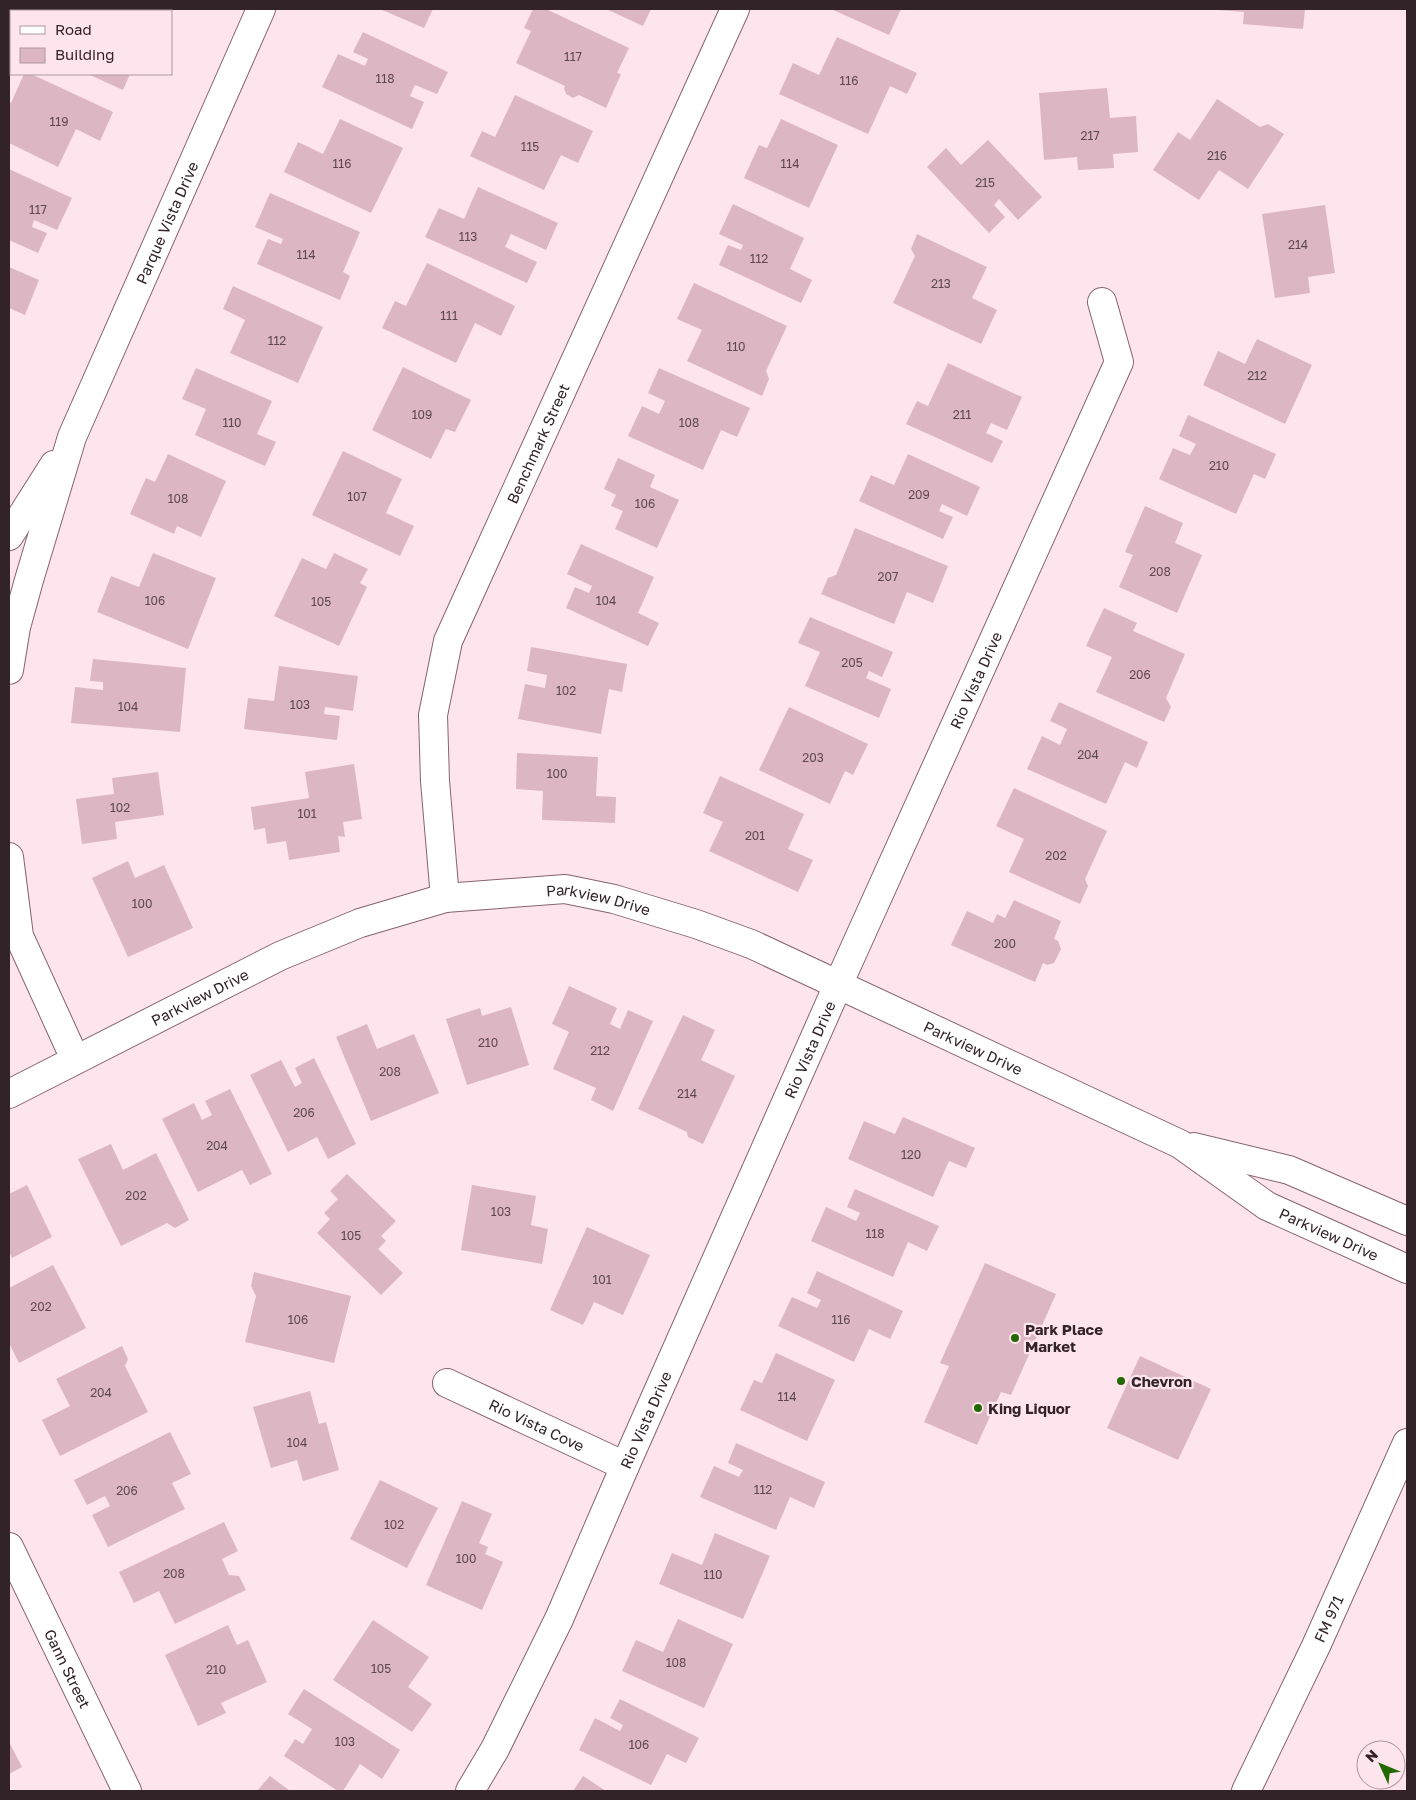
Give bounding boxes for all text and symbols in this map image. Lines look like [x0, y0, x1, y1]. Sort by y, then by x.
legend [10, 10, 172, 75]
text: Road [55, 20, 92, 38]
text: Building [55, 45, 115, 63]
house number: 117 [564, 49, 582, 64]
house number: 118 [376, 71, 394, 86]
house number: 116 [840, 73, 858, 88]
house number: 119 [50, 114, 68, 129]
house number: 217 [1080, 128, 1100, 143]
house number: 115 [521, 139, 539, 154]
house number: 216 [1207, 148, 1227, 163]
house number: 116 [333, 156, 351, 171]
house number: 114 [781, 156, 799, 171]
street label: Parque Vista Drive [132, 158, 202, 287]
house number: 215 [975, 175, 995, 190]
house number: 117 [29, 202, 47, 217]
house number: 113 [459, 229, 477, 244]
house number: 214 [1288, 237, 1308, 252]
house number: 114 [297, 247, 315, 262]
house number: 112 [750, 251, 768, 266]
house number: 213 [931, 276, 951, 291]
house number: 111 [440, 308, 458, 323]
house number: 112 [268, 333, 286, 348]
house number: 110 [726, 339, 746, 354]
house number: 212 [1247, 368, 1267, 383]
street label: Benchmark Street [503, 381, 573, 506]
house number: 109 [412, 407, 432, 422]
house number: 211 [953, 407, 971, 422]
house number: 110 [222, 415, 242, 430]
house number: 108 [679, 415, 699, 430]
house number: 210 [1209, 458, 1229, 473]
house number: 209 [908, 487, 930, 502]
house number: 107 [347, 489, 367, 504]
house number: 108 [168, 491, 188, 506]
house number: 106 [635, 496, 655, 511]
house number: 208 [1149, 564, 1171, 579]
house number: 207 [878, 569, 898, 584]
house number: 106 [145, 593, 165, 608]
house number: 104 [596, 593, 616, 608]
house number: 105 [311, 594, 331, 609]
street label: Rio Vista Drive [946, 628, 1005, 731]
house number: 205 [841, 655, 863, 670]
house number: 206 [1129, 667, 1151, 682]
house number: 102 [556, 683, 576, 698]
house number: 103 [290, 697, 310, 712]
house number: 104 [118, 699, 138, 714]
house number: 204 [1077, 747, 1099, 762]
house number: 203 [802, 750, 824, 765]
house number: 100 [547, 766, 567, 781]
house number: 102 [110, 800, 130, 815]
house number: 101 [297, 806, 317, 821]
house number: 201 [745, 828, 765, 843]
house number: 202 [1045, 848, 1067, 863]
street label: Parkview Drive [545, 880, 653, 919]
house number: 100 [132, 896, 152, 911]
house number: 200 [994, 936, 1016, 951]
street label: Parkview Drive [148, 965, 252, 1029]
street label: Rio Vista Drive [780, 998, 839, 1101]
street label: Parkview Drive [921, 1017, 1026, 1078]
house number: 210 [478, 1035, 498, 1050]
house number: 212 [590, 1043, 610, 1058]
house number: 208 [379, 1064, 401, 1079]
house number: 214 [677, 1086, 697, 1101]
house number: 206 [293, 1105, 315, 1120]
house number: 204 [206, 1138, 228, 1153]
house number: 120 [901, 1147, 921, 1162]
house number: 202 [125, 1188, 147, 1203]
house number: 103 [491, 1204, 511, 1219]
street label: Parkview Drive [1277, 1204, 1382, 1264]
house number: 118 [866, 1226, 884, 1241]
house number: 105 [341, 1228, 361, 1243]
house number: 101 [592, 1272, 612, 1287]
house number: 202 [30, 1299, 52, 1314]
house number: 106 [288, 1312, 308, 1327]
house number: 116 [832, 1312, 850, 1327]
place label: Park Place Market [1025, 1320, 1103, 1355]
marker: Park Place Market [1009, 1332, 1021, 1344]
street label: Rio Vista Drive [616, 1368, 675, 1471]
place label: Chevron [1131, 1372, 1192, 1390]
marker: Chevron [1115, 1375, 1127, 1387]
house number: 204 [90, 1385, 112, 1400]
house number: 114 [778, 1389, 796, 1404]
street label: Rio Vista Cove [486, 1395, 587, 1455]
place label: King Liquor [988, 1399, 1071, 1417]
marker: King Liquor [972, 1402, 984, 1414]
house number: 104 [287, 1435, 307, 1450]
house number: 112 [754, 1482, 772, 1497]
house number: 206 [116, 1483, 138, 1498]
house number: 102 [384, 1517, 404, 1532]
house number: 100 [456, 1551, 476, 1566]
house number: 208 [163, 1566, 185, 1581]
house number: 110 [703, 1567, 723, 1582]
street label: FM 971 [1310, 1592, 1347, 1645]
street label: Gann Street [41, 1626, 95, 1711]
house number: 108 [666, 1655, 686, 1670]
house number: 105 [371, 1661, 391, 1676]
house number: 210 [206, 1662, 226, 1677]
house number: 103 [335, 1734, 355, 1749]
house number: 106 [629, 1737, 649, 1752]
north arrow [1356, 1740, 1406, 1790]
text: N [1361, 1746, 1381, 1765]

